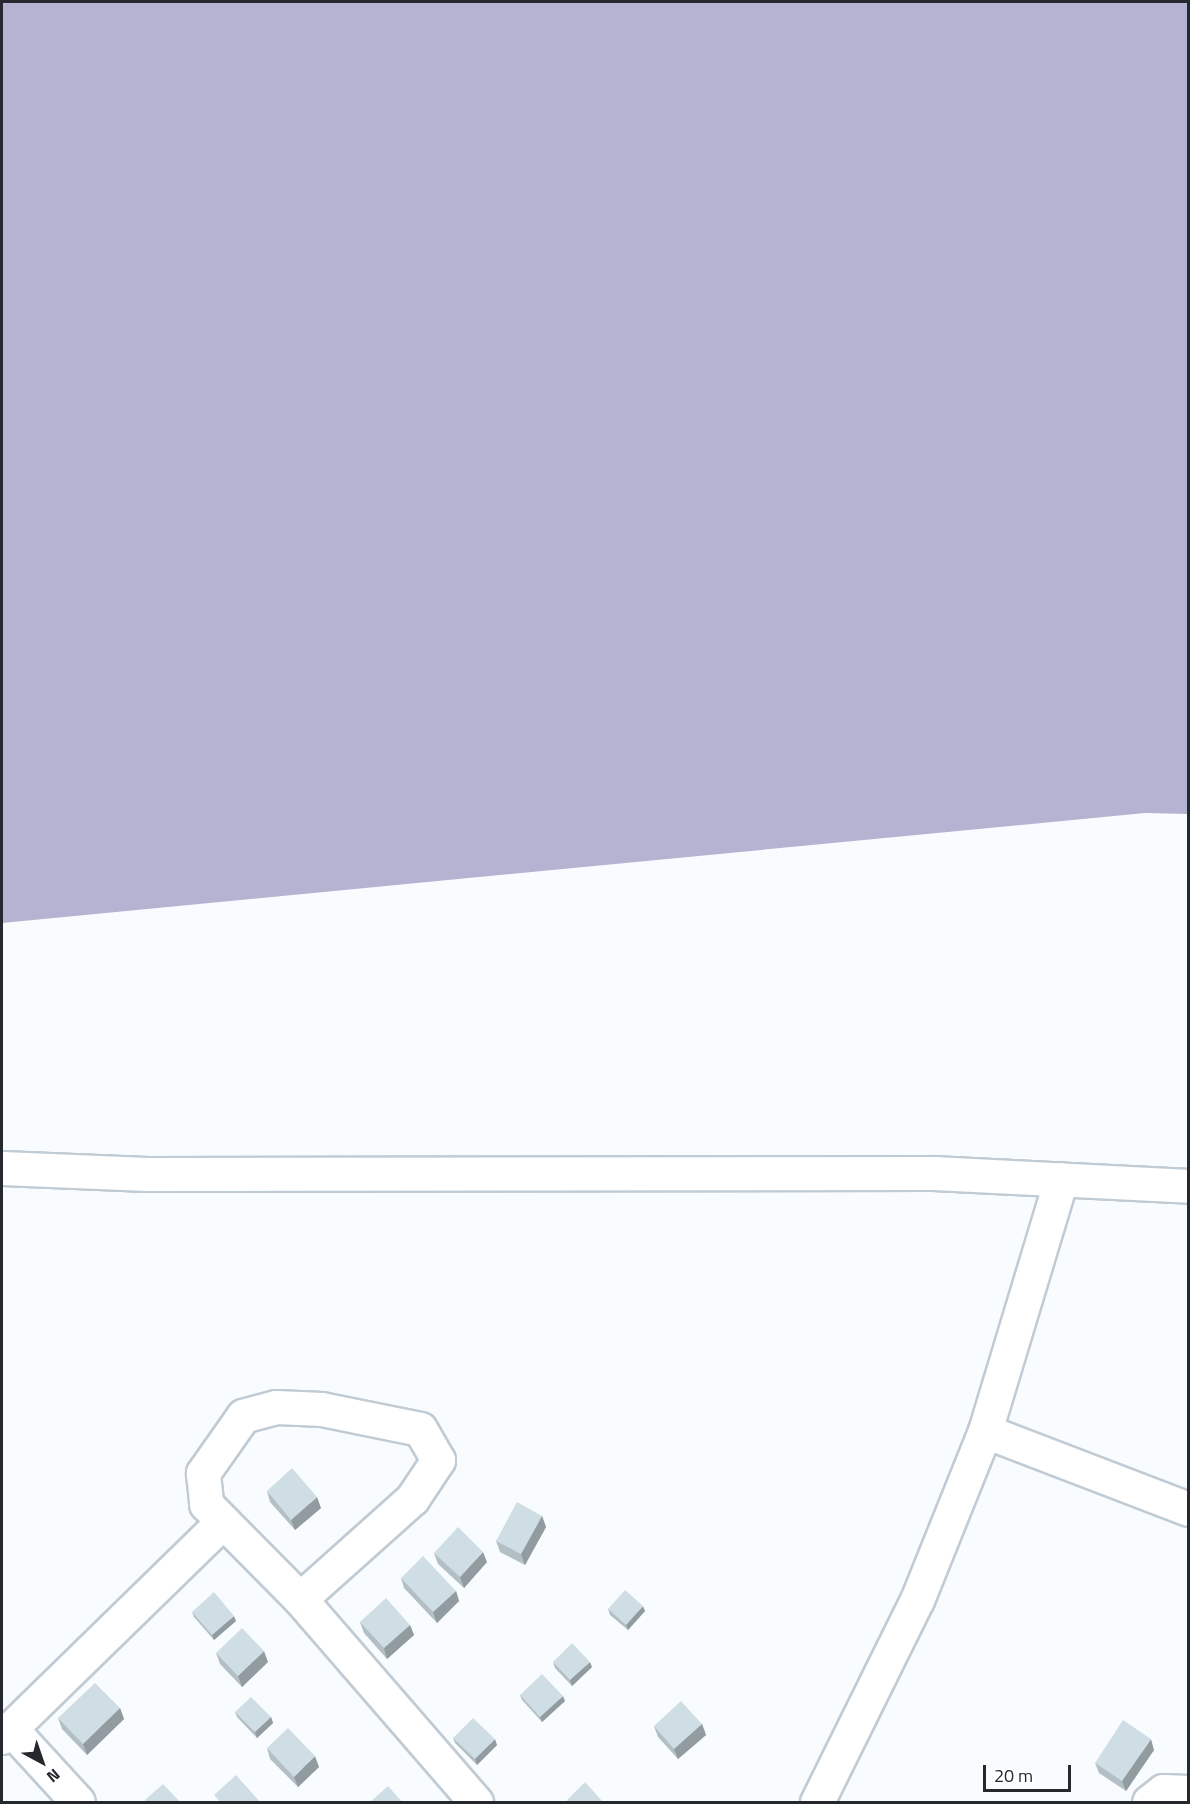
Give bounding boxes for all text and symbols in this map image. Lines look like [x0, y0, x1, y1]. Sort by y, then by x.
north arrow [12, 1732, 72, 1792]
scale bar [986, 1753, 1074, 1791]
text: 20 m [994, 1762, 1033, 1789]
text: N [42, 1763, 66, 1789]

